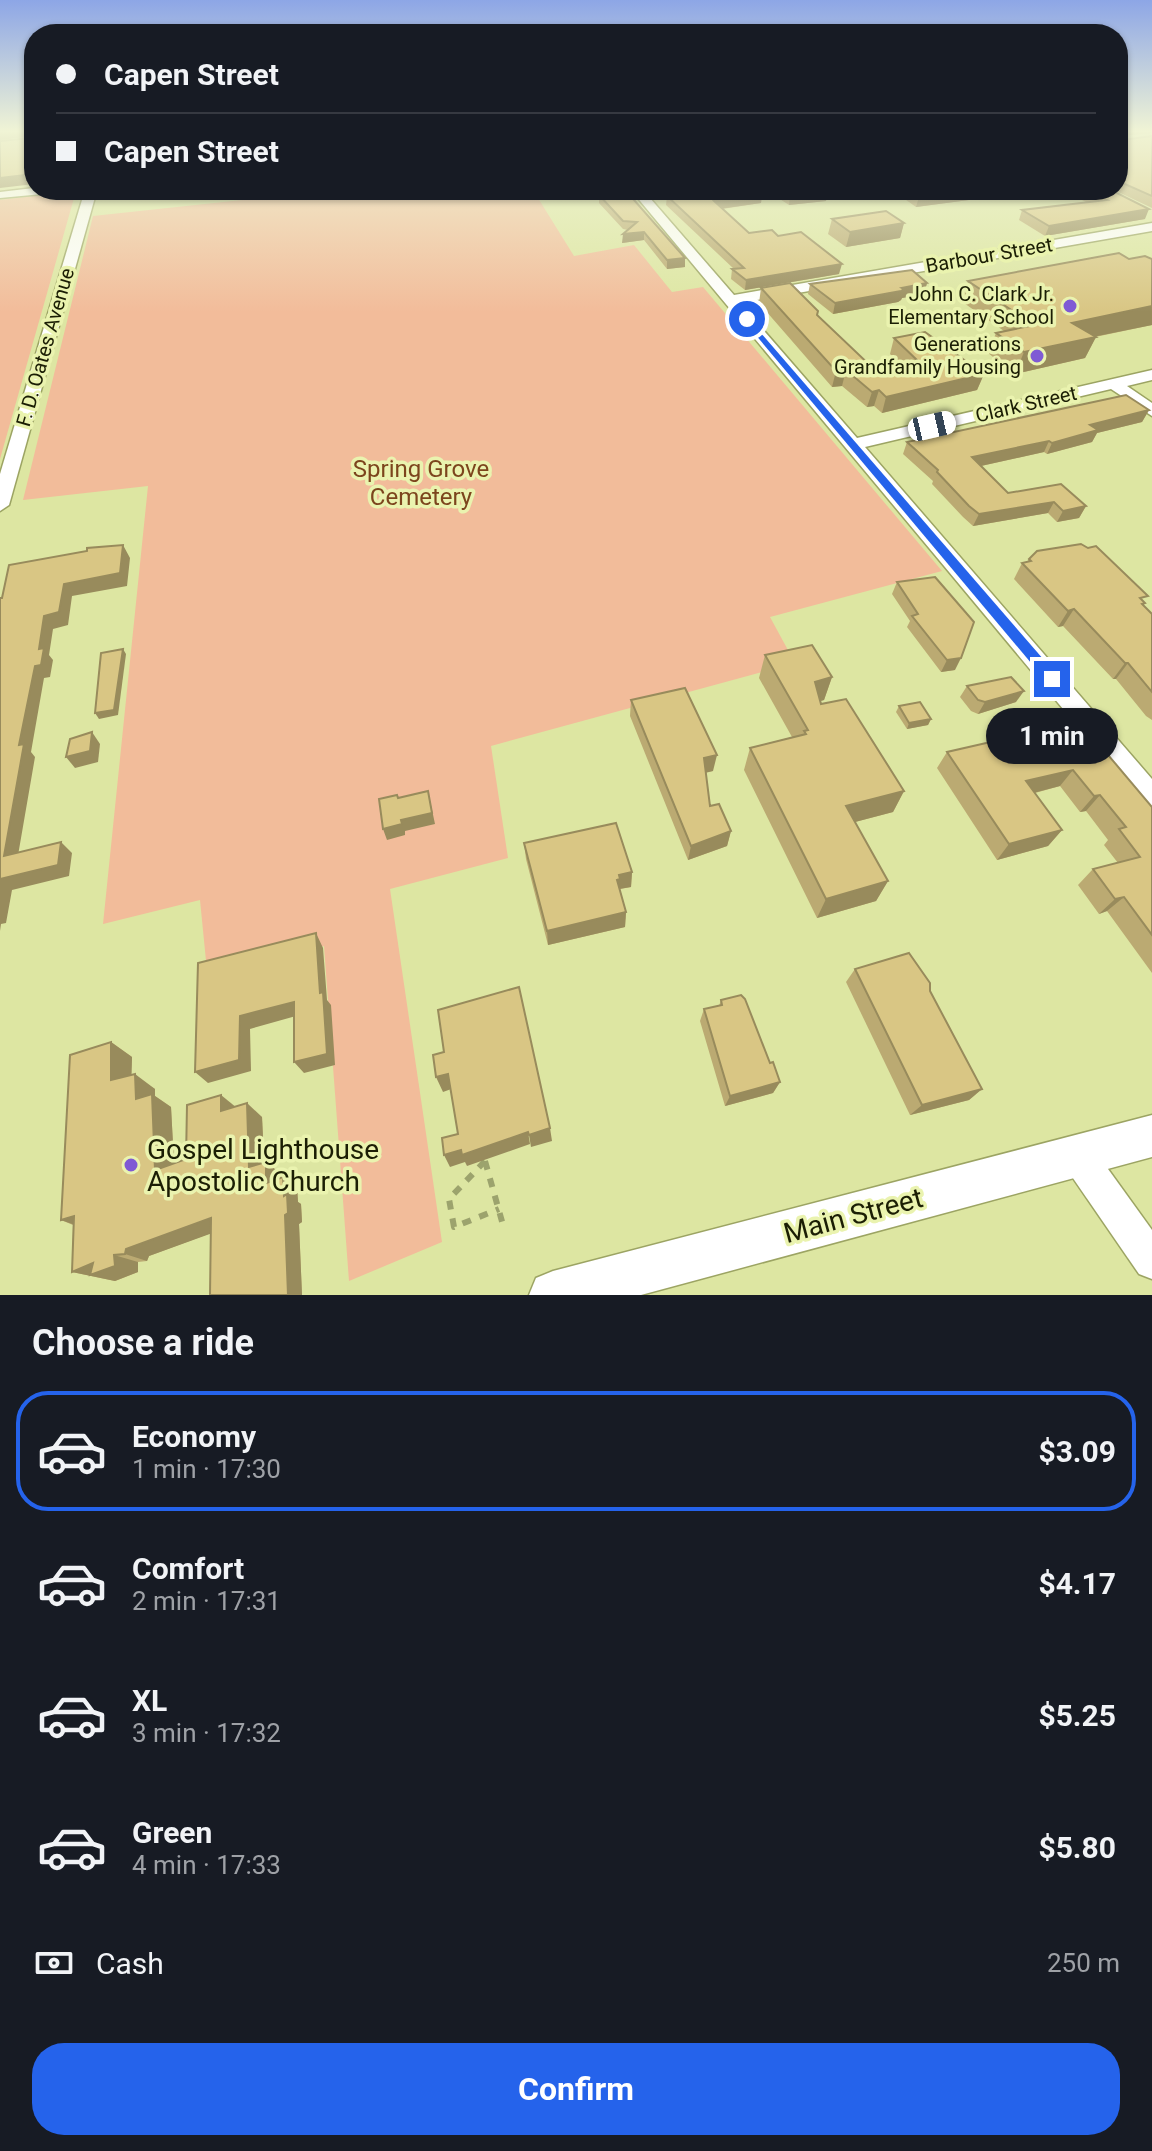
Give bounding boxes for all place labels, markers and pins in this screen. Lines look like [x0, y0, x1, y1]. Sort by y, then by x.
place label: John C. Clark Jr. Elementary School [888, 282, 1054, 329]
marker: John C. Clark Jr. Elementary School [1061, 297, 1079, 315]
place label: Generations Grandfamily Housing [834, 332, 1021, 379]
marker: Generations Grandfamily Housing [1028, 347, 1046, 365]
place label: Gospel Lighthouse Apostolic Church [147, 1133, 379, 1198]
marker: Gospel Lighthouse Apostolic Church [122, 1156, 140, 1174]

